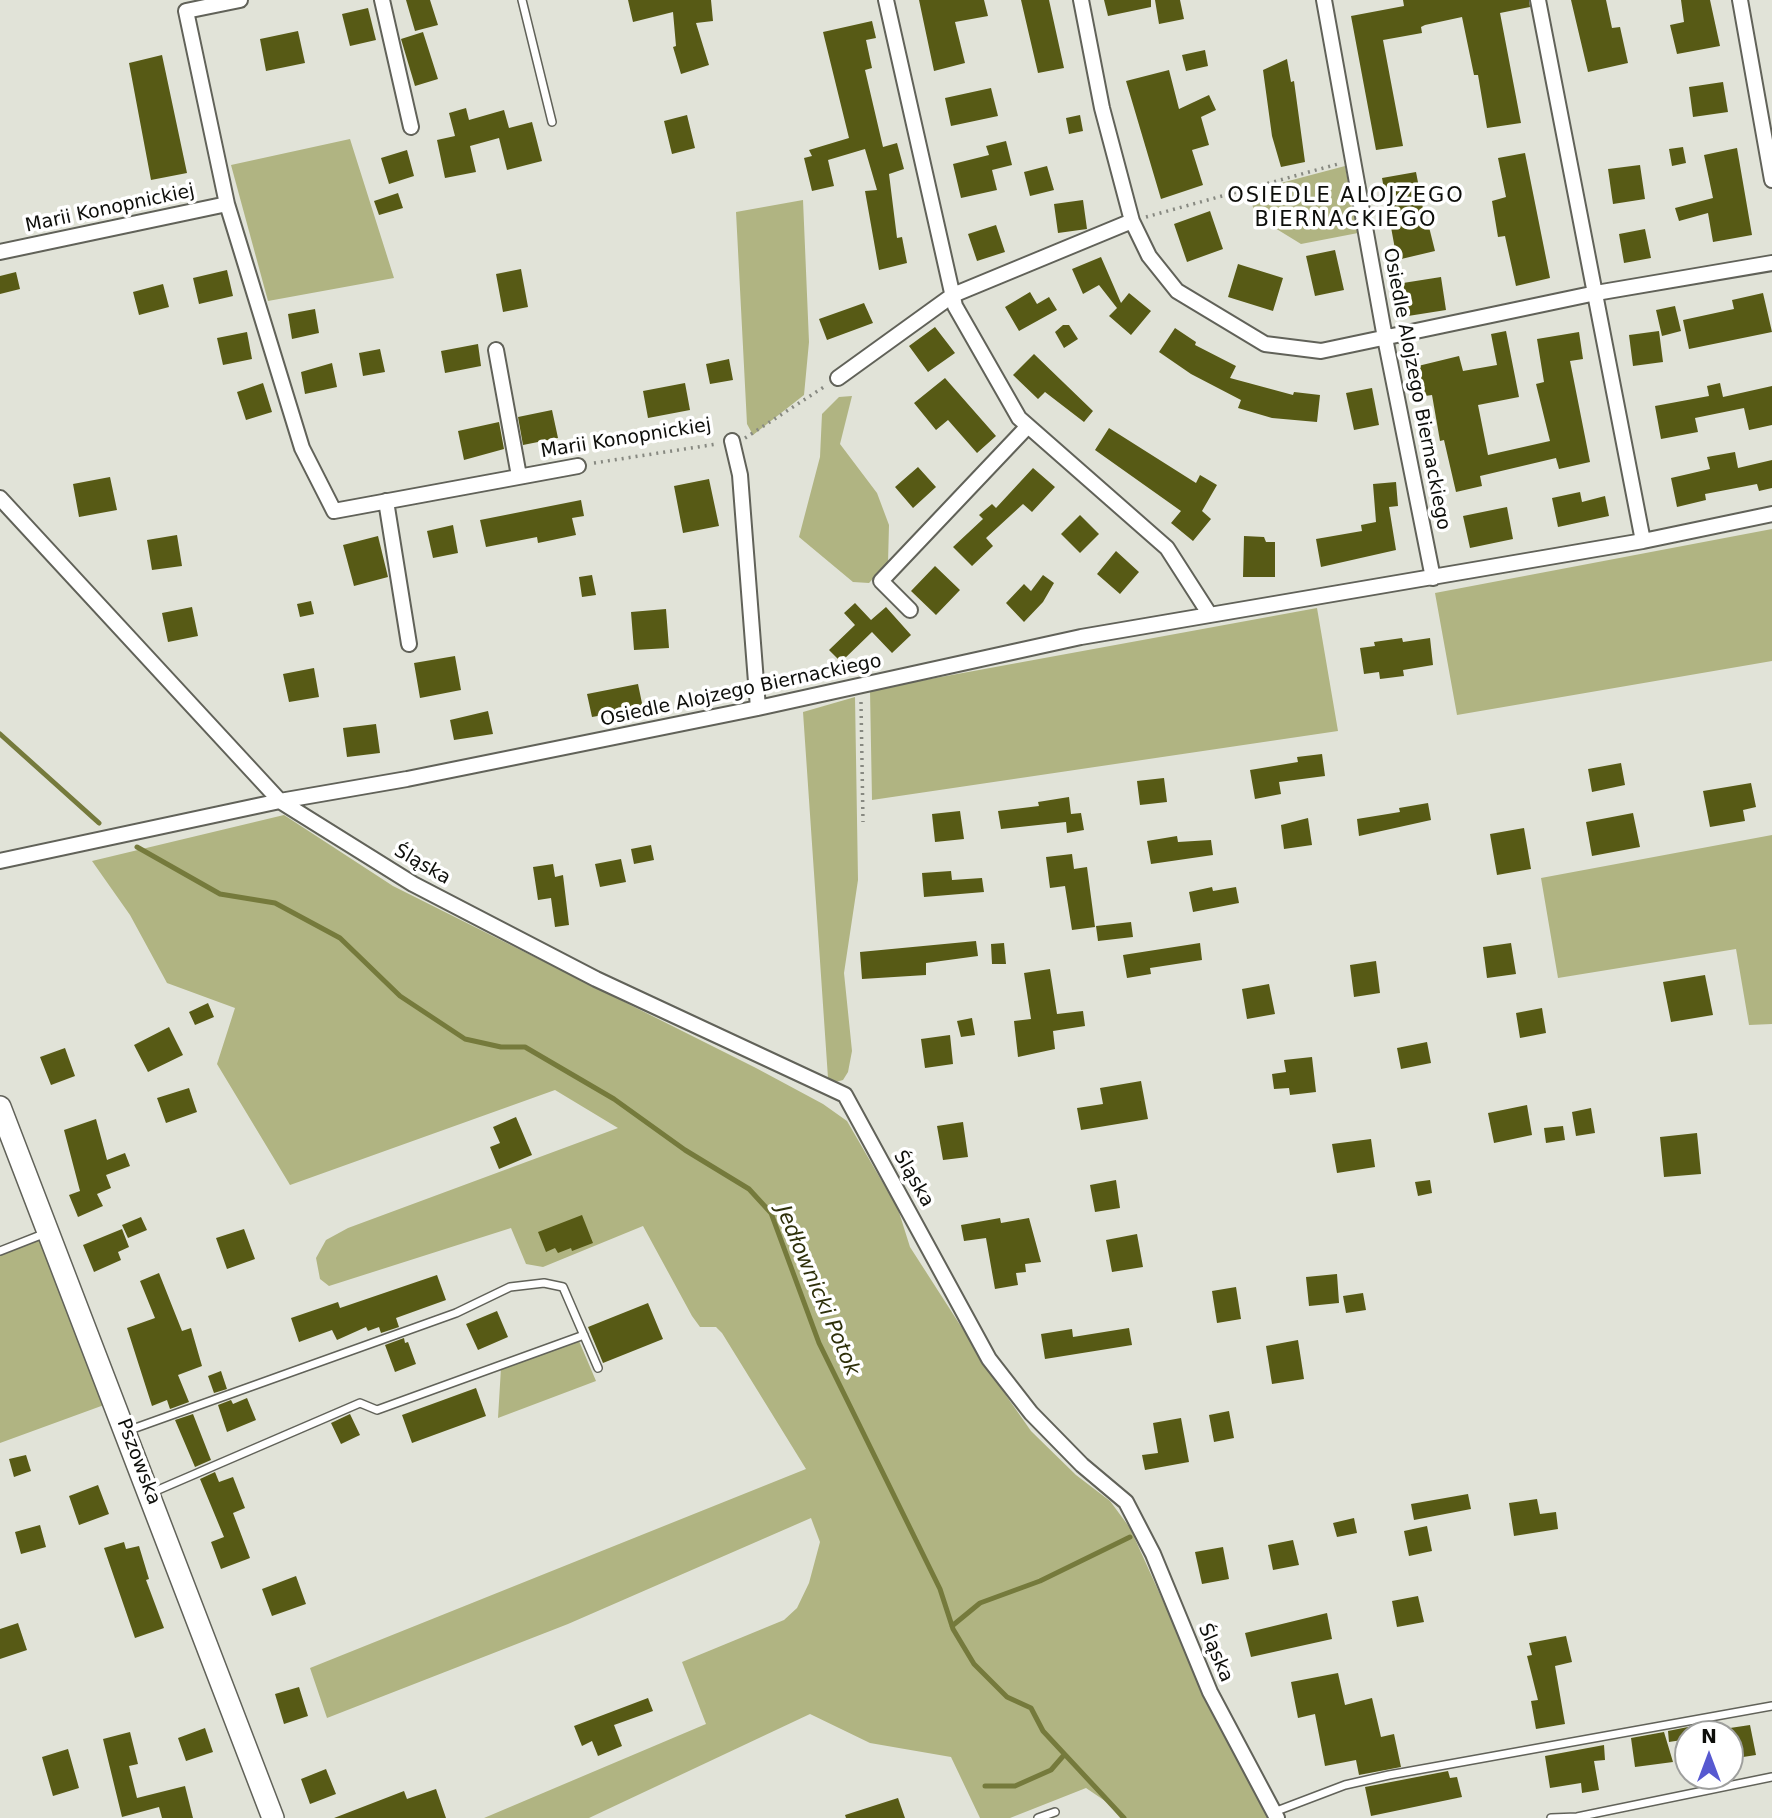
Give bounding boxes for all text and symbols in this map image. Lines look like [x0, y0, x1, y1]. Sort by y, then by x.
street label: Marii Konopnickiej [23, 180, 197, 238]
district label: OSIEDLE ALOJZEGO BIERNACKIEGO [1229, 184, 1463, 234]
street label: Osiedle Alojzego Biernackiego [1377, 246, 1455, 532]
street label: Marii Konopnickiej [539, 414, 713, 464]
street label: Osiedle Alojzego Biernackiego [598, 650, 884, 732]
street label: Śląska [390, 840, 454, 890]
street label: Śląska [888, 1147, 938, 1211]
water label: Jedłownicki Potok [770, 1202, 864, 1380]
street label: Pszowska [111, 1416, 165, 1508]
street label: Śląska [1193, 1620, 1237, 1686]
north arrow [1674, 1720, 1744, 1790]
text: N [1701, 1725, 1717, 1747]

